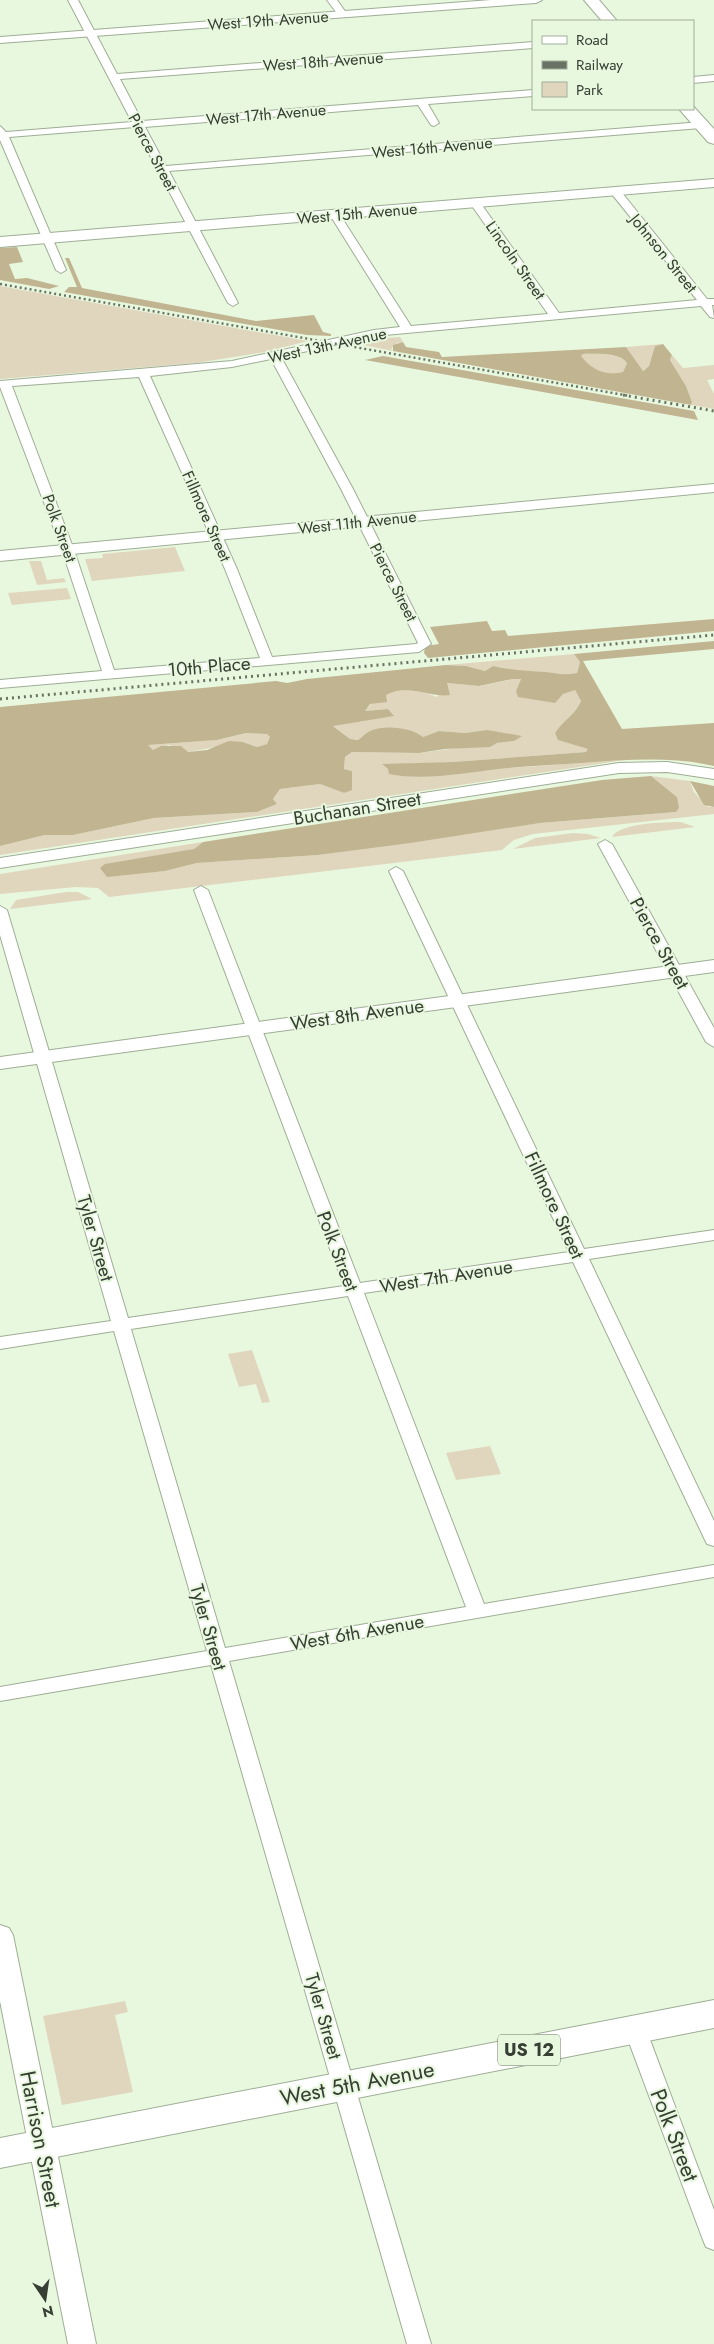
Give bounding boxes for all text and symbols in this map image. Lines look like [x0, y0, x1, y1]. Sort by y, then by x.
street label: West 19th Avenue [207, 5, 329, 36]
legend [532, 20, 694, 110]
text: Road [576, 29, 608, 51]
street label: West 18th Avenue [262, 46, 384, 77]
text: Railway [576, 54, 623, 76]
text: Park [576, 79, 603, 101]
street label: West 17th Avenue [205, 98, 327, 131]
street label: Pierce Street [122, 109, 183, 195]
street label: West 16th Avenue [371, 131, 493, 164]
street label: West 15th Avenue [296, 197, 418, 230]
street label: Johnson Street [623, 207, 703, 298]
street label: Lincoln Street [480, 216, 551, 304]
street label: West 13th Avenue [266, 322, 389, 369]
street label: Fillmore Street [176, 467, 237, 565]
street label: Polk Street [37, 491, 82, 565]
street label: West 11th Avenue [297, 505, 418, 540]
street label: Pierce Street [364, 539, 423, 626]
street label: 10th Place [167, 649, 252, 684]
street label: Buchanan Street [291, 785, 423, 832]
street label: Pierce Street [623, 892, 696, 994]
street label: West 8th Avenue [288, 992, 426, 1037]
street label: Fillmore Street [518, 1147, 591, 1264]
street label: Tyler Street [70, 1192, 121, 1285]
street label: Polk Street [310, 1207, 365, 1296]
street label: West 7th Avenue [378, 1253, 515, 1300]
street label: Tyler Street [183, 1581, 234, 1674]
street label: West 6th Avenue [288, 1607, 426, 1658]
street label: Tyler Street [298, 1970, 349, 2063]
road number: US 12 [498, 2034, 560, 2066]
street label: West 5th Avenue [277, 2052, 437, 2114]
street label: Harrison Street [12, 2068, 70, 2211]
street label: Polk Street [643, 2084, 708, 2187]
north arrow [20, 2274, 70, 2324]
text: N [40, 2301, 56, 2323]

